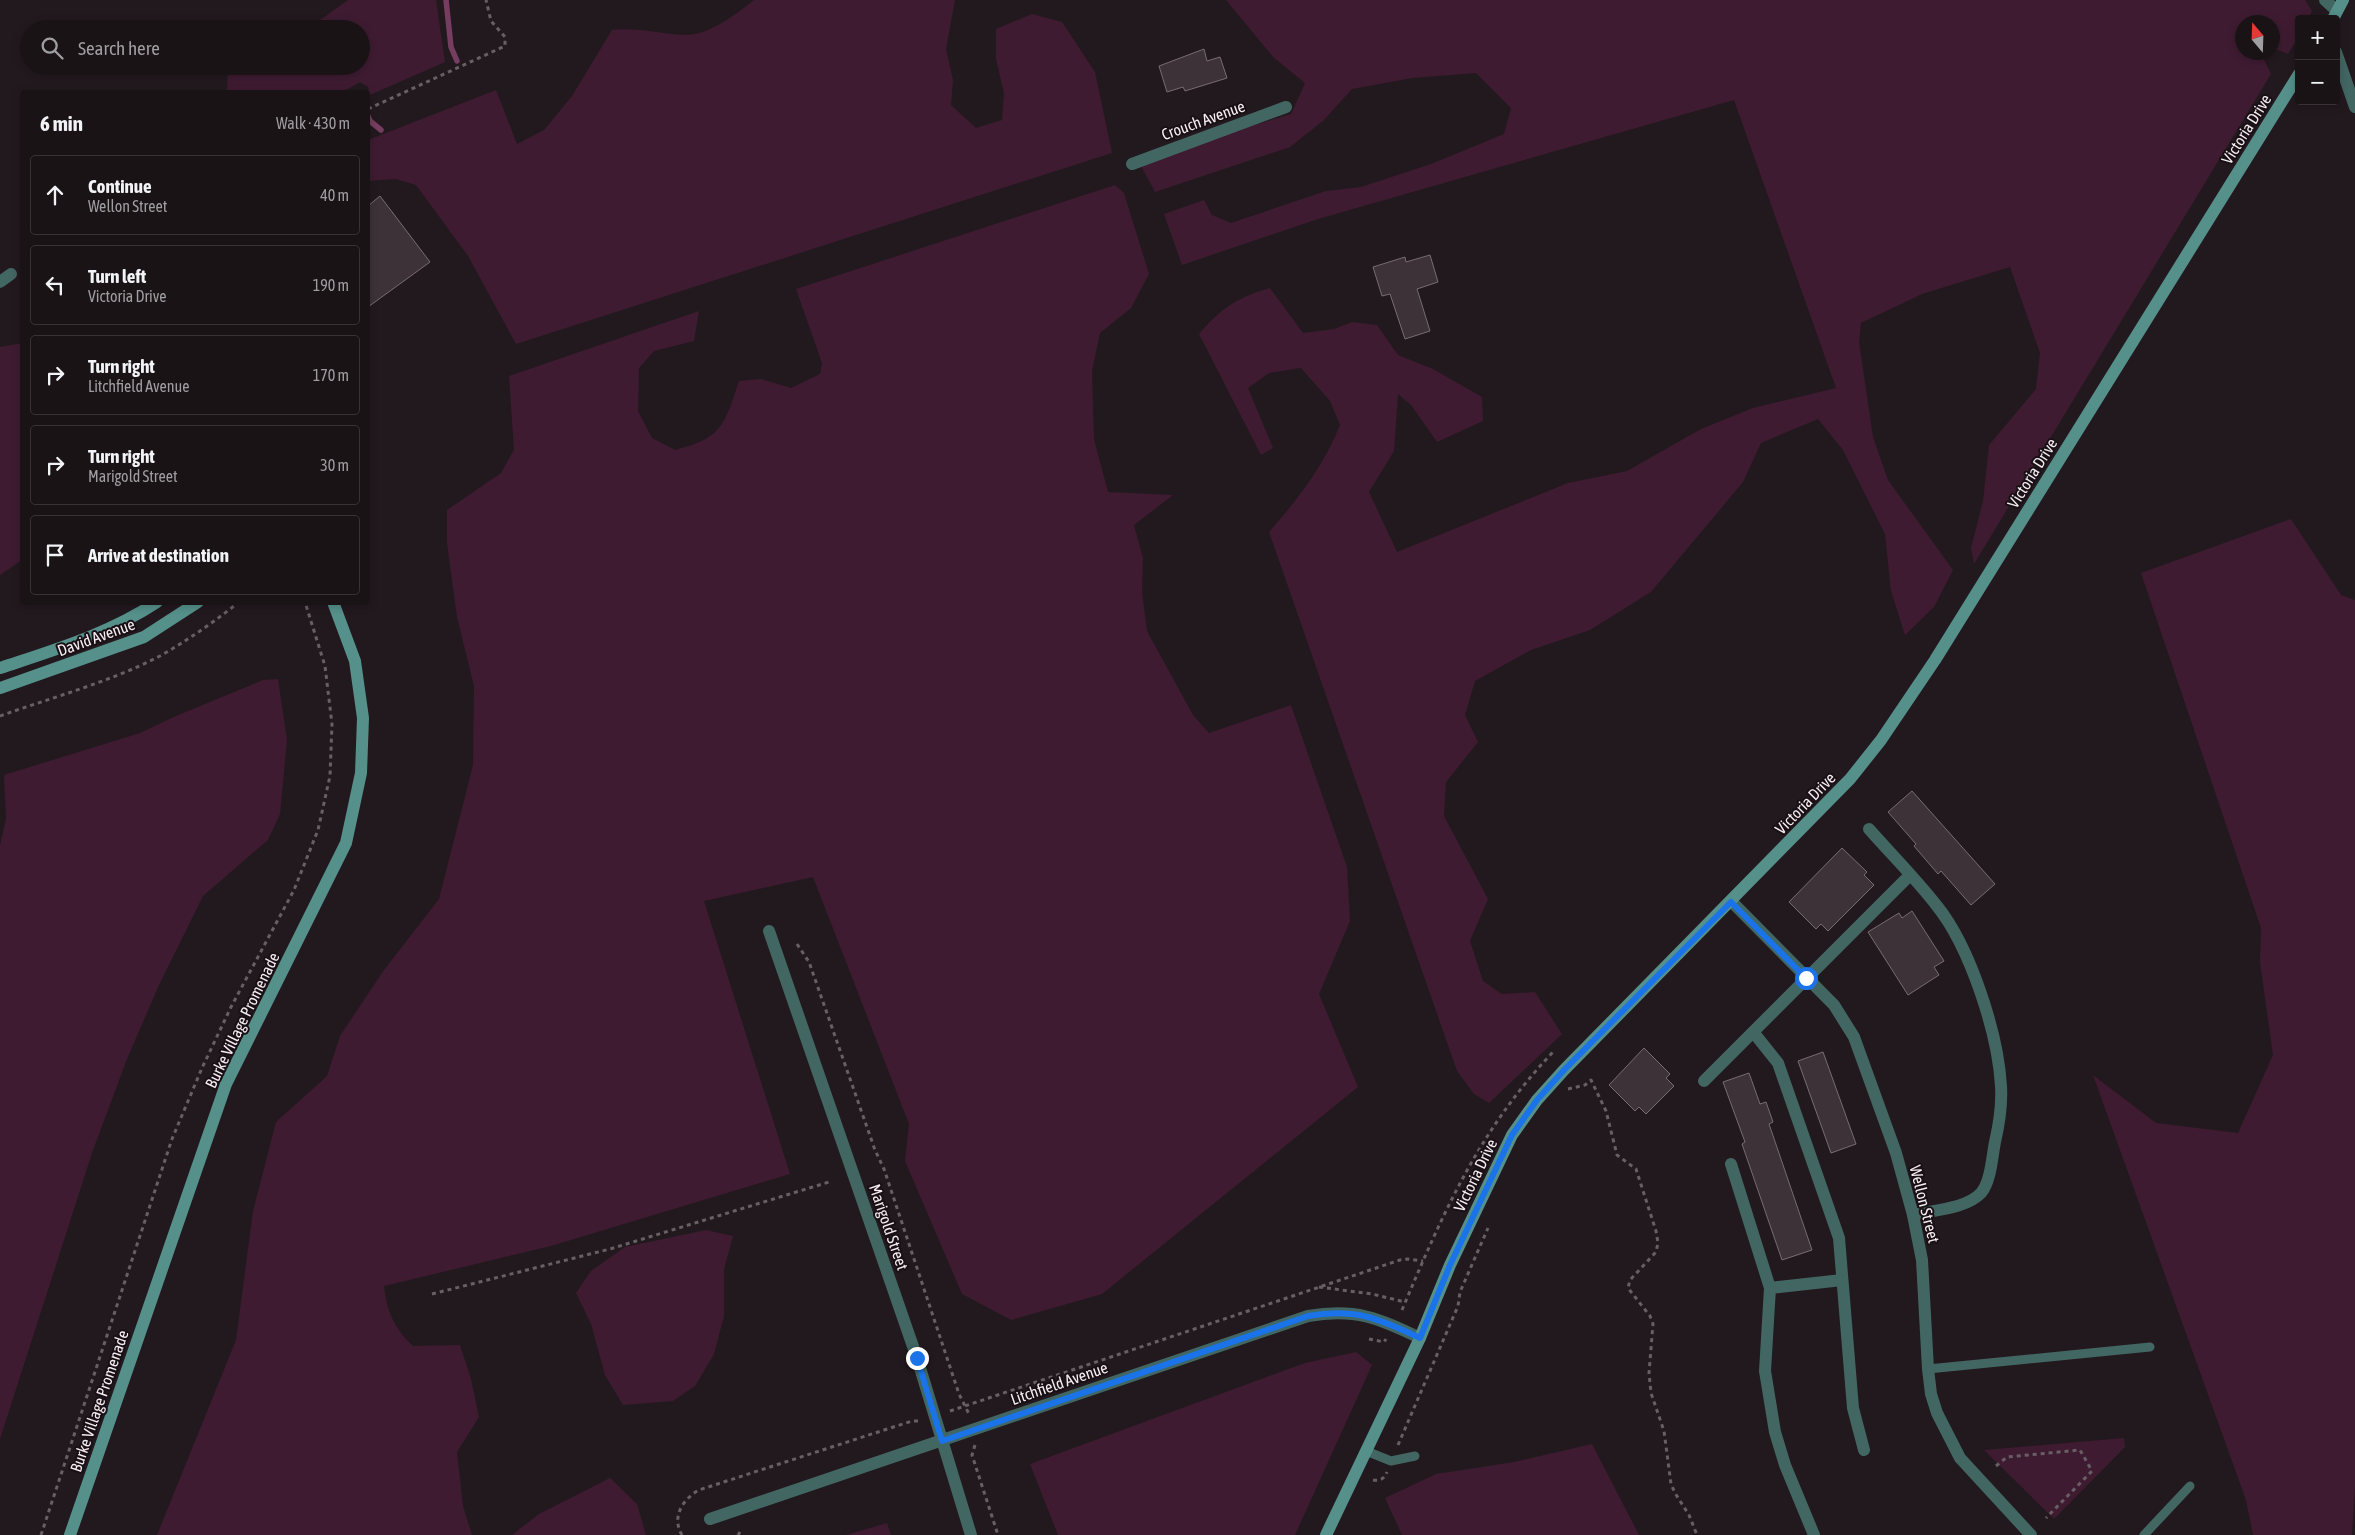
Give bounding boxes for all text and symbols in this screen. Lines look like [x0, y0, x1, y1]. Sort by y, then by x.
north arrow [2235, 15, 2280, 60]
map controls [2295, 15, 2340, 105]
button: + [2295, 15, 2340, 60]
search box [20, 20, 370, 75]
icon: search [38, 34, 66, 62]
text: Search here [78, 37, 160, 59]
button: − [2295, 60, 2340, 105]
street label: Victoria Drive [2218, 91, 2274, 167]
street label: Crouch Avenue [1159, 97, 1247, 143]
text: 6 min [40, 111, 83, 135]
text: Walk · 430 m [276, 114, 350, 132]
text: Continue [88, 175, 152, 197]
icon: ahead [41, 181, 69, 209]
text: 40 m [320, 186, 349, 204]
text: Wellon Street [88, 197, 167, 215]
text: Turn left [88, 265, 146, 287]
icon: left [41, 271, 69, 299]
text: 190 m [313, 276, 349, 294]
text: Victoria Drive [88, 287, 167, 305]
text: Turn right [88, 355, 155, 377]
icon: right [41, 361, 69, 389]
text: 170 m [313, 366, 349, 384]
text: Litchfield Avenue [88, 377, 190, 395]
street label: Victoria Drive [2004, 435, 2060, 511]
text: Turn right [88, 445, 155, 467]
icon: right [41, 451, 69, 479]
text: 30 m [320, 456, 349, 474]
text: Marigold Street [88, 467, 178, 485]
icon: arrive [41, 541, 69, 569]
text: Arrive at destination [88, 544, 229, 566]
street label: David Avenue [55, 615, 137, 659]
street label: Victoria Drive [1771, 769, 1839, 837]
street label: Burke Village Promenade [201, 949, 284, 1091]
route start [1795, 967, 1818, 990]
street label: Victoria Drive [1450, 1136, 1500, 1214]
street label: Wellon Street [1907, 1163, 1943, 1245]
street label: Marigold Street [865, 1182, 912, 1273]
street label: Burke Village Promenade [66, 1328, 133, 1474]
route end [906, 1347, 929, 1370]
street label: Litchfield Avenue [1008, 1358, 1110, 1408]

